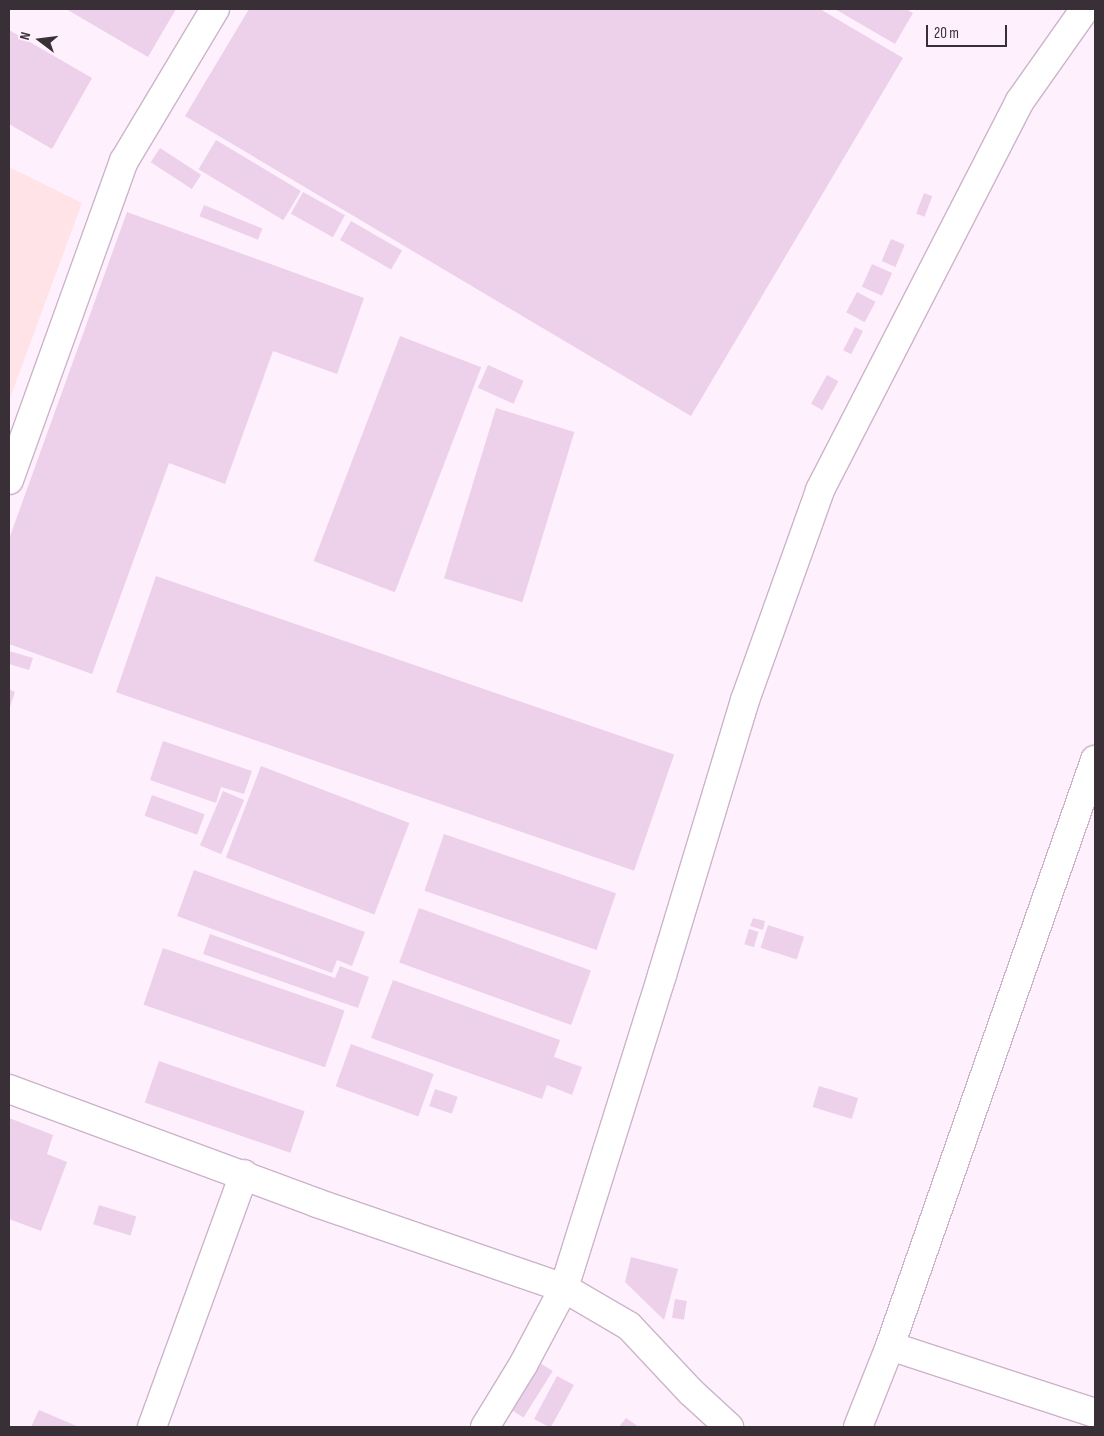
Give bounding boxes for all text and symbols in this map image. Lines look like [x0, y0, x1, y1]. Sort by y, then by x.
north arrow [15, 15, 65, 65]
scale bar [929, 15, 1010, 47]
text: 20 m [934, 24, 959, 43]
text: N [16, 30, 34, 42]

